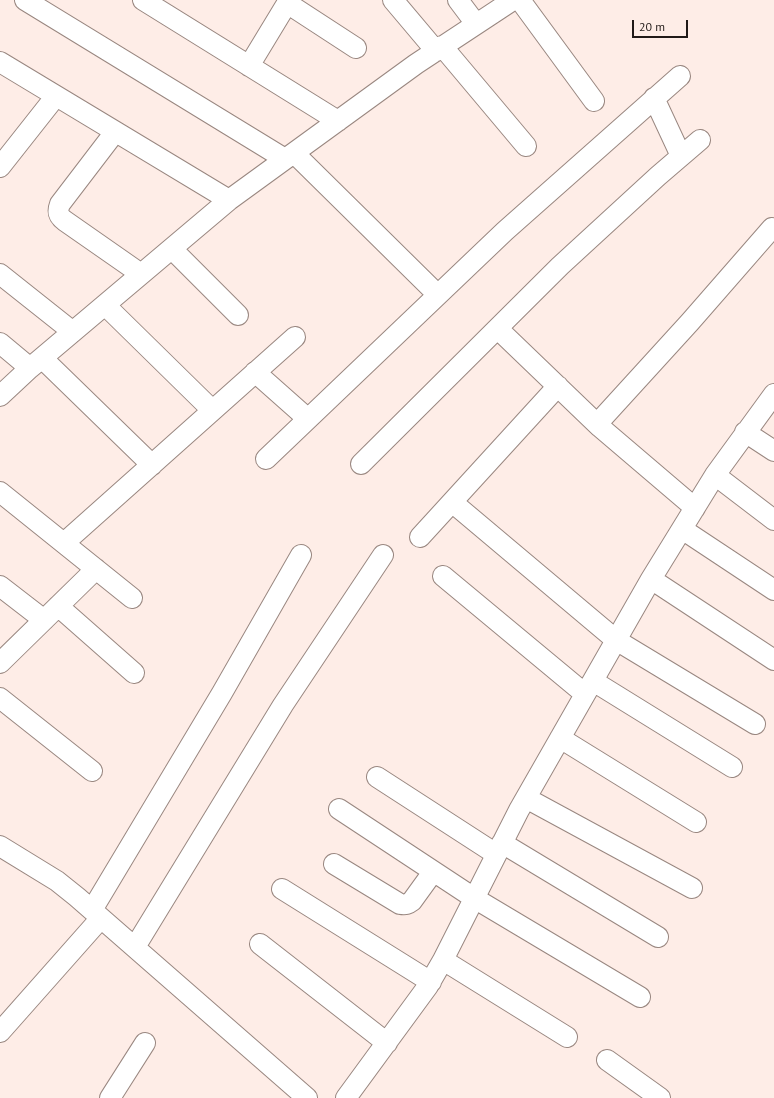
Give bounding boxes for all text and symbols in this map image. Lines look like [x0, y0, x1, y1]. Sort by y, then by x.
scale bar [634, 12, 690, 38]
text: 20 m [639, 19, 665, 34]

